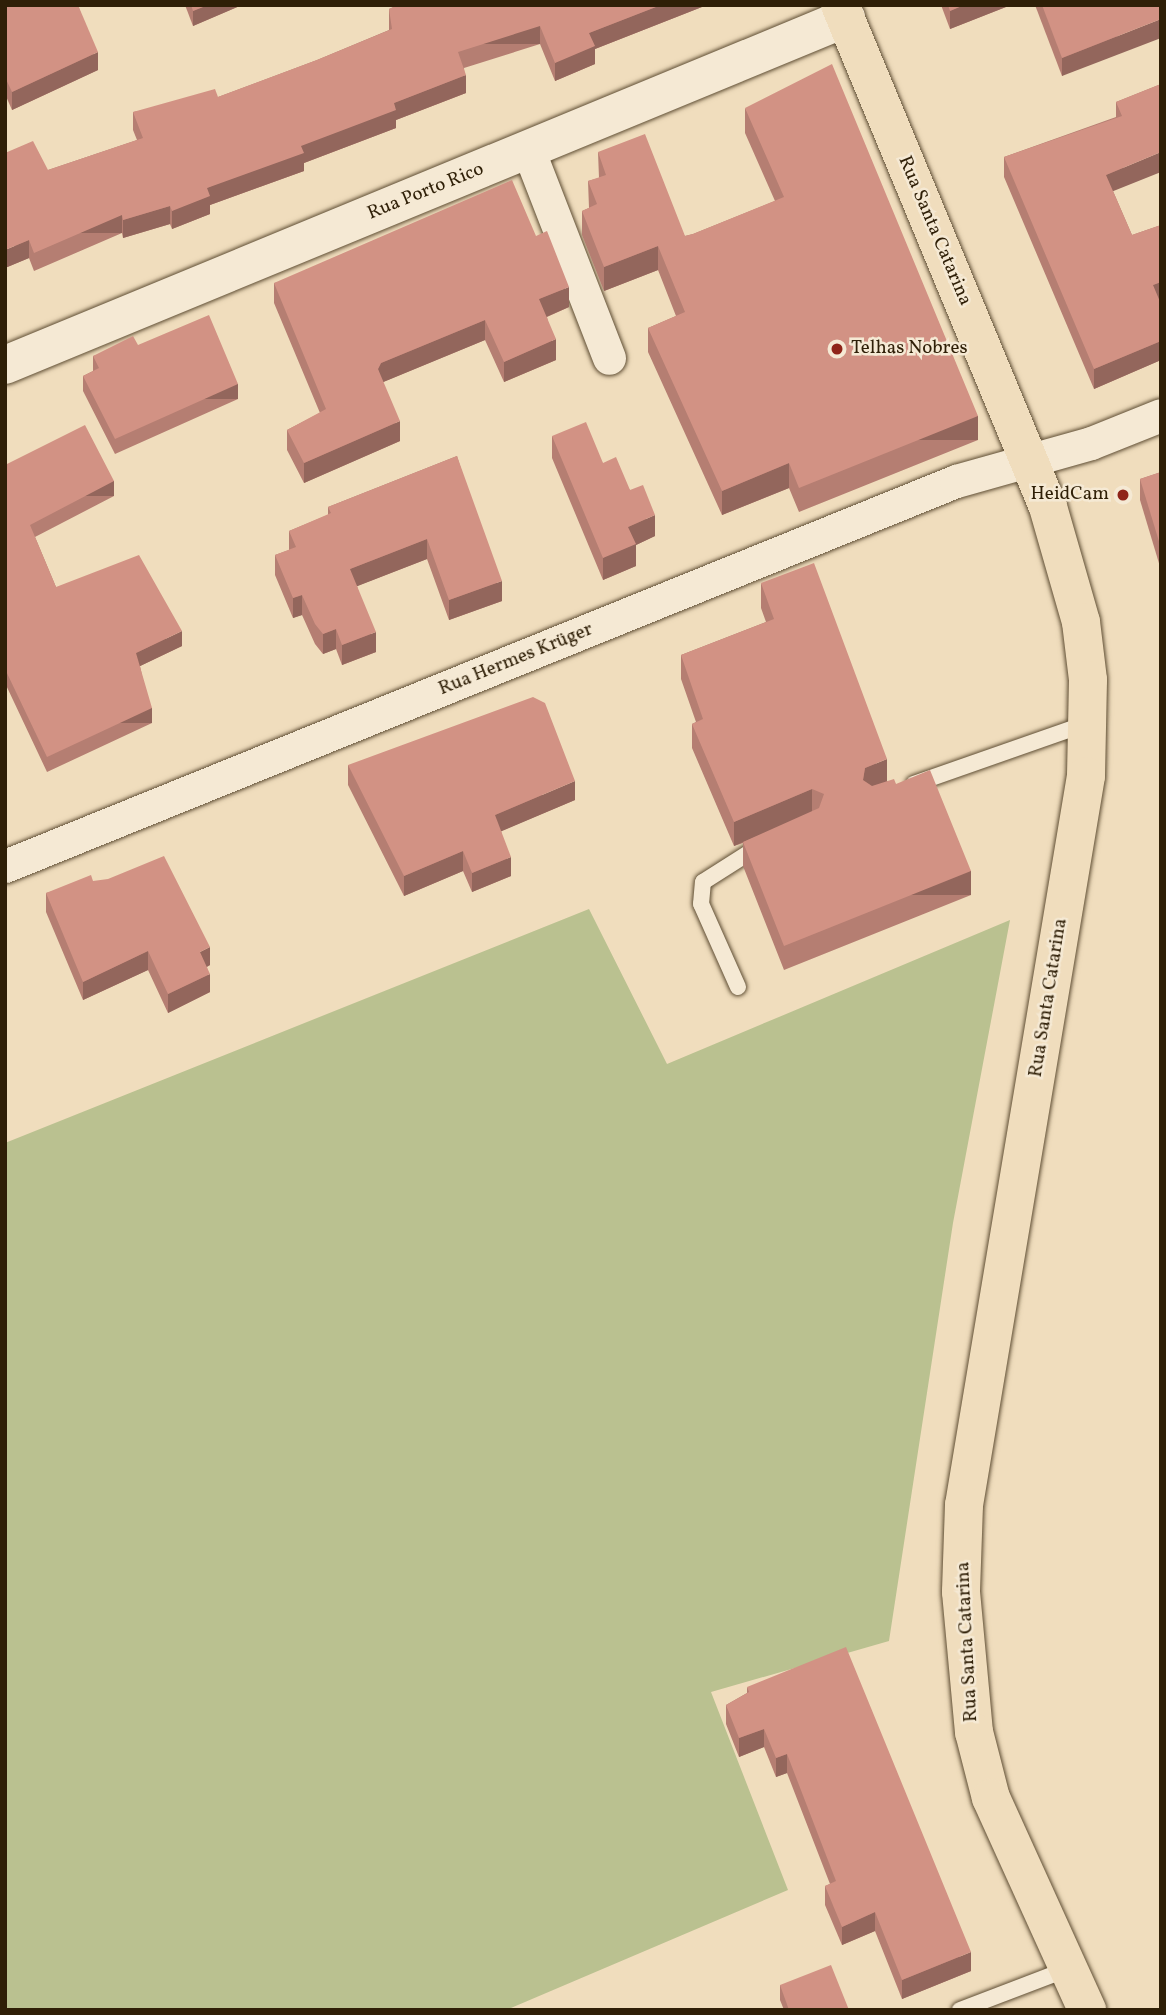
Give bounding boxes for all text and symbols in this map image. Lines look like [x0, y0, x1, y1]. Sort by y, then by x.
street label: Rua Santa Catarina [892, 153, 976, 309]
street label: Rua Porto Rico [365, 158, 487, 226]
place label: Telhas Nobres [851, 338, 968, 360]
marker: Telhas Nobres [829, 341, 845, 357]
place label: HeidCam [1031, 484, 1109, 506]
marker: HeidCam [1115, 487, 1131, 503]
street label: Rua Hermes Krüger [436, 619, 596, 701]
street label: Rua Santa Catarina [1025, 917, 1073, 1079]
street label: Rua Santa Catarina [952, 1561, 984, 1723]

